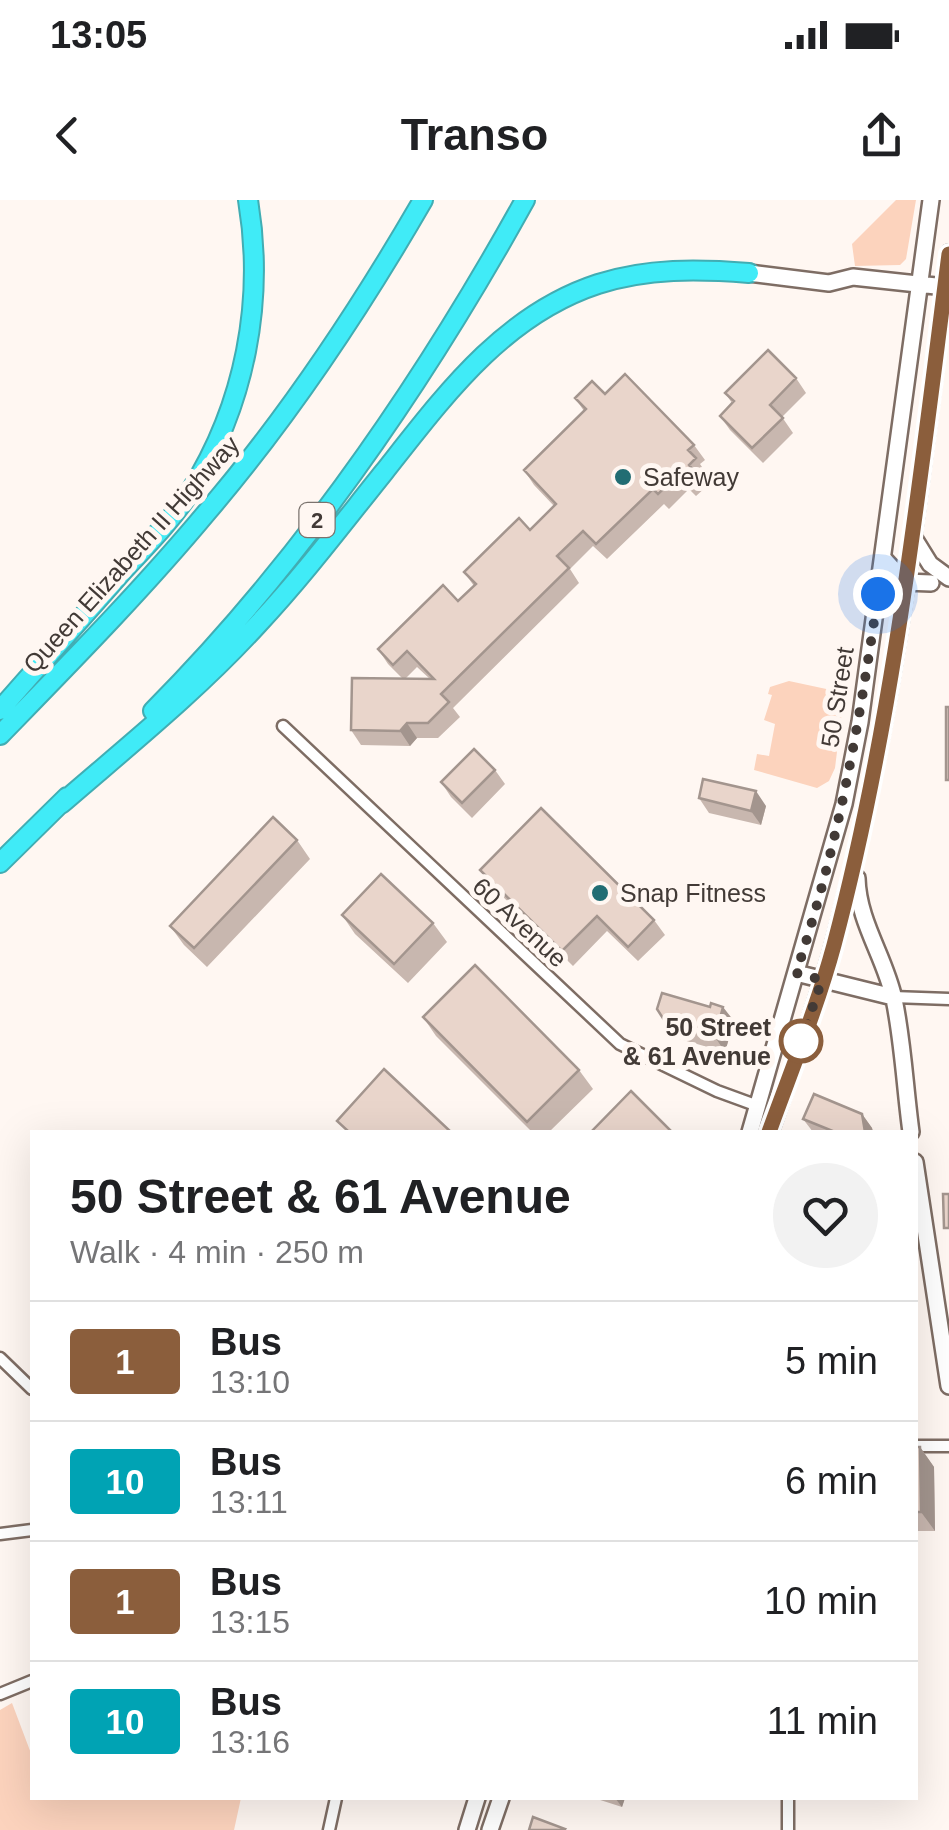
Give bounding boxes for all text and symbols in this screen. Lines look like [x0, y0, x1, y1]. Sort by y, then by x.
text: 13:05 [50, 14, 147, 56]
icon: back [40, 108, 95, 163]
icon: share [854, 108, 909, 163]
text: Transo [401, 109, 548, 160]
street label: Queen Elizabeth II Highway [17, 430, 245, 678]
place label: Safeway [643, 463, 739, 491]
marker: Safeway [612, 466, 634, 488]
road number: 2 [300, 503, 334, 537]
your location [853, 569, 903, 619]
street label: 50 Street [815, 645, 859, 749]
street label: 60 Avenue [467, 872, 573, 972]
place label: Snap Fitness [620, 879, 766, 907]
marker: Snap Fitness [589, 882, 611, 904]
place label: 50 Street & 61 Avenue [623, 1013, 772, 1070]
marker: 50 Street & 61 Avenue [780, 1020, 822, 1062]
button: heart [773, 1163, 878, 1268]
text: 50 Street & 61 Avenue [70, 1170, 571, 1223]
text: Walk · 4 min · 250 m [70, 1234, 364, 1270]
text: Bus [210, 1321, 282, 1363]
text: 5 min [785, 1340, 878, 1382]
text: 1 [115, 1342, 135, 1381]
text: 13:10 [210, 1364, 290, 1400]
text: Bus [210, 1441, 282, 1483]
text: 6 min [785, 1460, 878, 1502]
text: 10 [106, 1462, 144, 1501]
text: 13:11 [210, 1484, 288, 1520]
text: Bus [210, 1561, 282, 1603]
text: 10 min [764, 1580, 878, 1622]
text: 1 [115, 1582, 135, 1621]
text: 13:15 [210, 1604, 290, 1640]
text: Bus [210, 1681, 282, 1723]
text: 11 min [767, 1700, 878, 1742]
text: 10 [106, 1702, 144, 1741]
text: 13:16 [210, 1724, 290, 1760]

